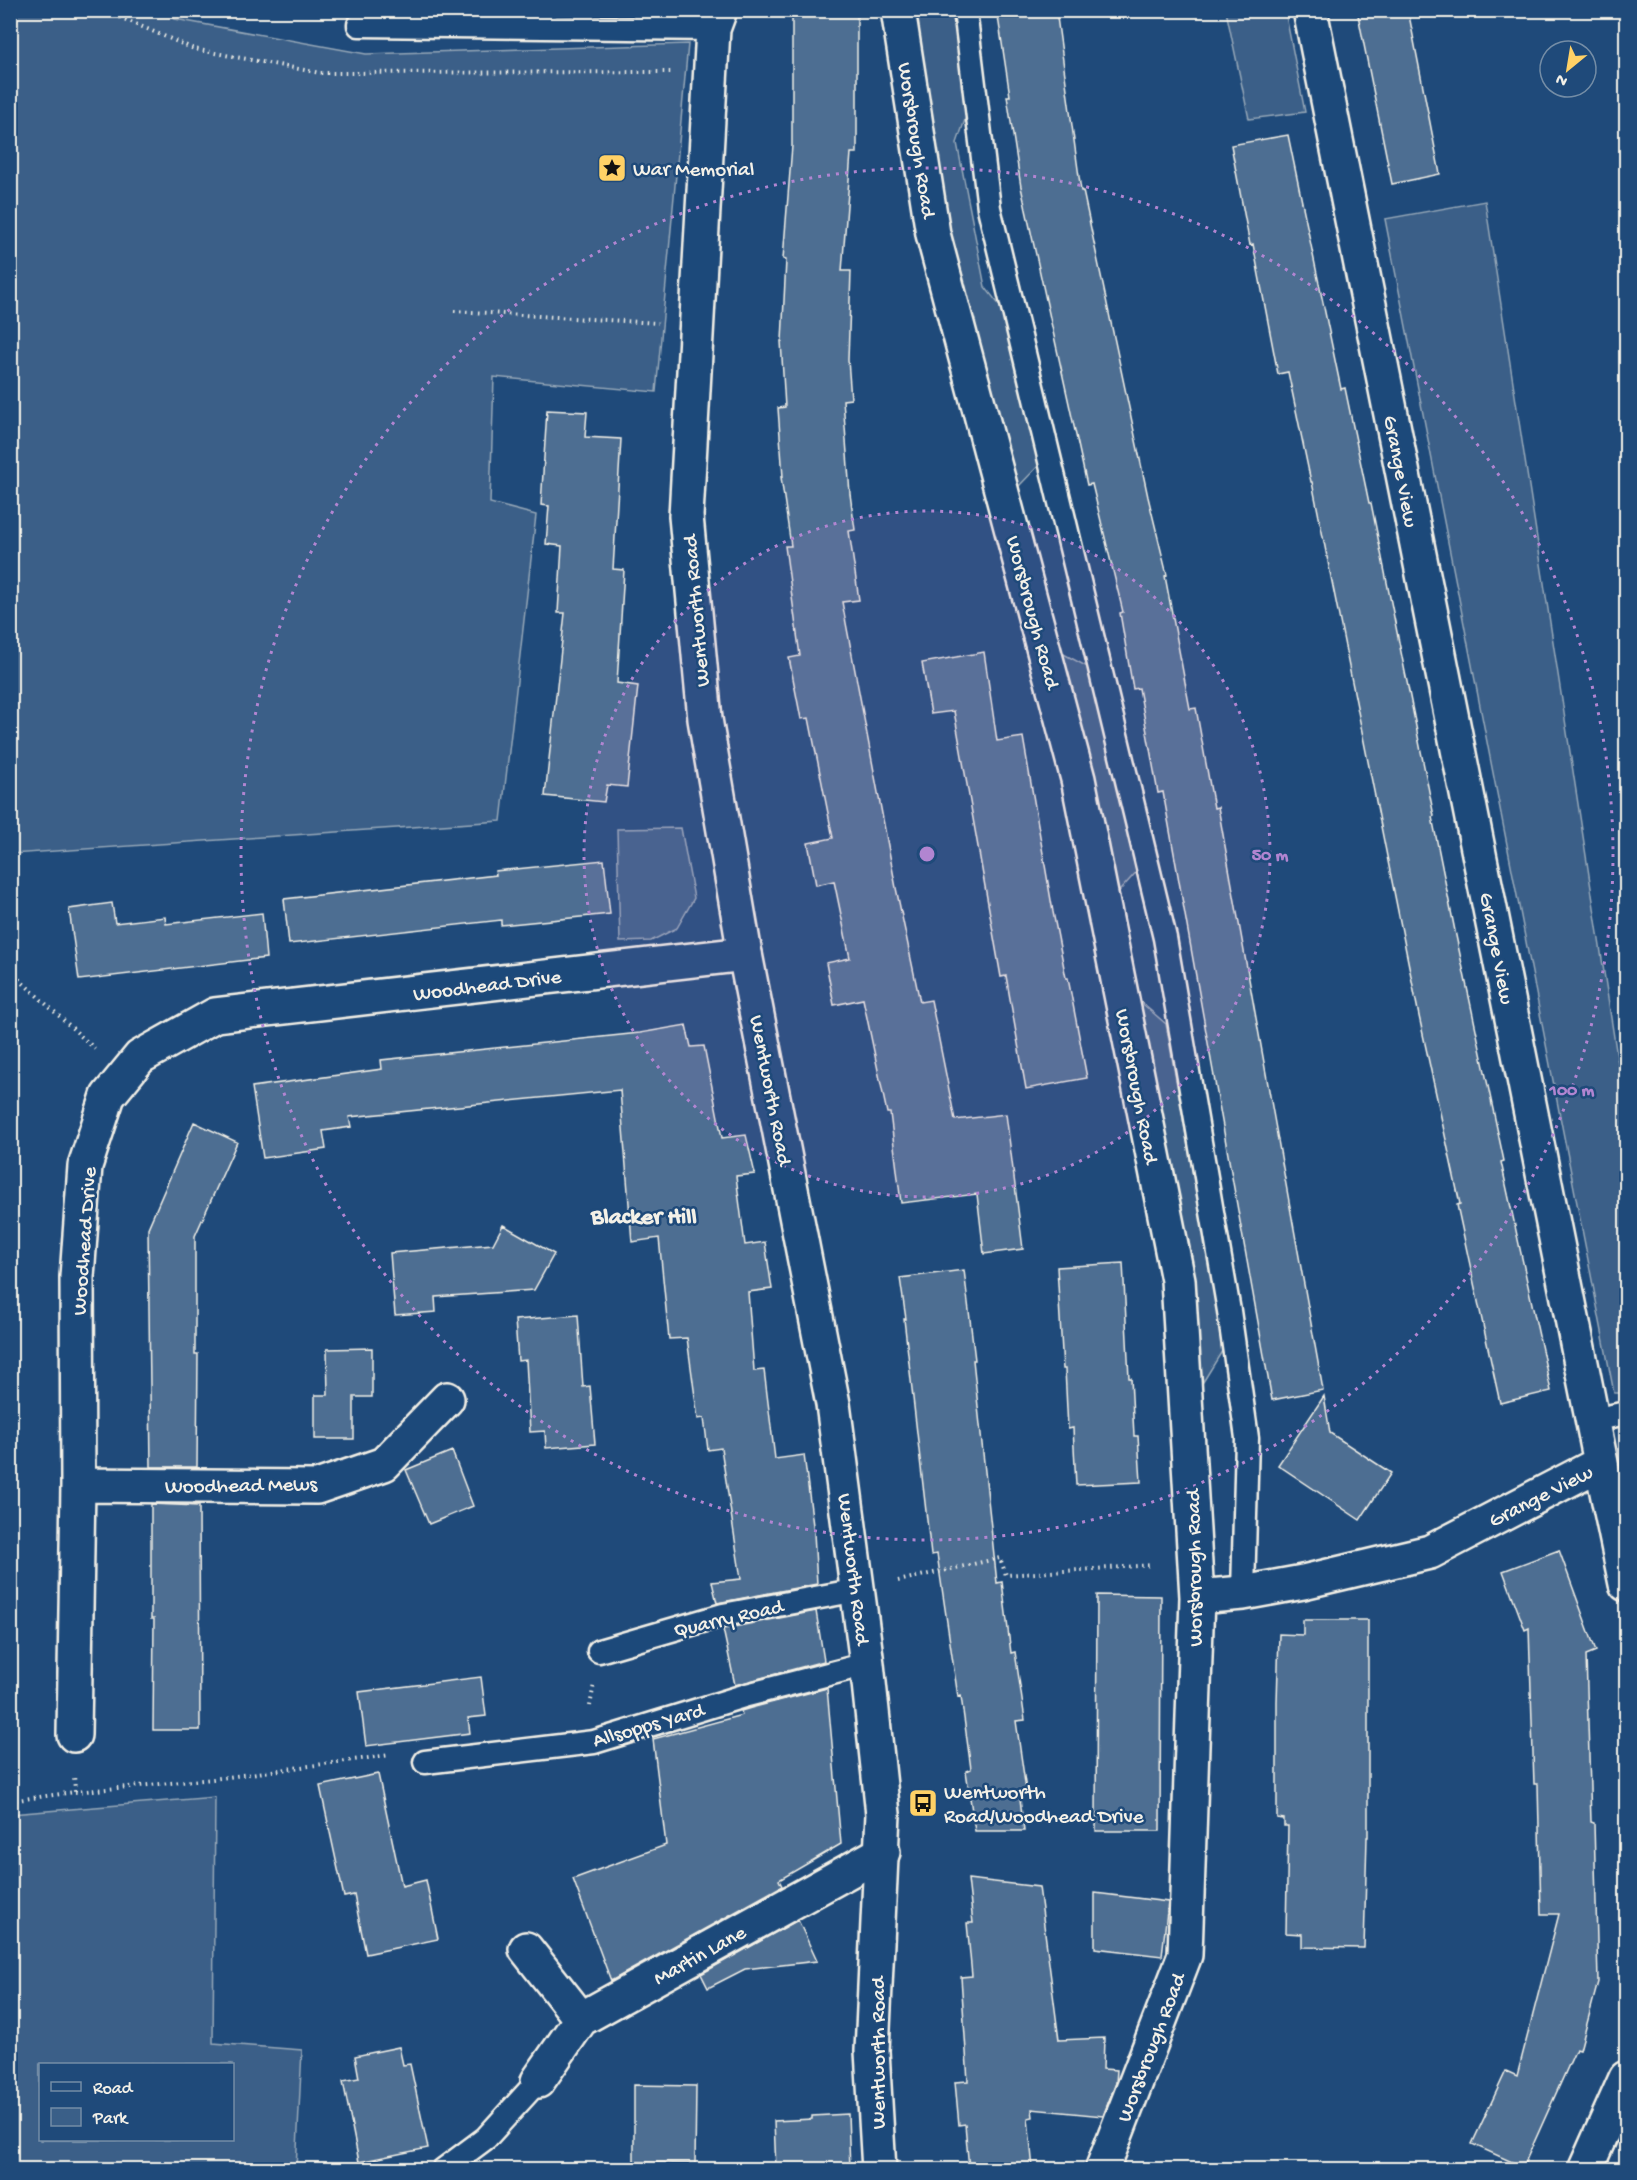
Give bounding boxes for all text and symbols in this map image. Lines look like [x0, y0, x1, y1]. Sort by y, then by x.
north arrow [1538, 39, 1598, 99]
street label: Worsbrough Road [890, 61, 939, 222]
text: N [1553, 68, 1572, 90]
place icon: War Memorial [596, 152, 628, 184]
place label: War Memorial [633, 159, 754, 184]
street label: Grange View [1375, 414, 1422, 530]
street label: Wentworth Road [679, 532, 718, 688]
street label: Worsbrough Road [998, 534, 1063, 694]
centre of rings [917, 844, 937, 864]
text: 50 m [1252, 846, 1289, 867]
street label: Grange View [1471, 891, 1518, 1007]
street label: Woodhead Drive [412, 966, 564, 1009]
street label: Worsbrough Road [1107, 1007, 1162, 1168]
street label: Wentworth Road [742, 1013, 796, 1170]
text: 100 m [1549, 1081, 1595, 1102]
street label: Woodhead Drive [69, 1165, 104, 1316]
district label: Blacker Hill [590, 1204, 697, 1233]
street label: Grange View [1485, 1461, 1598, 1535]
street label: Woodhead Mews [165, 1474, 319, 1501]
street label: Worsbrough Road [1183, 1487, 1210, 1647]
street label: Wentworth Road [830, 1492, 873, 1648]
street label: Quarry Road [672, 1595, 788, 1645]
street label: Allsopps Yard [590, 1699, 709, 1755]
place label: Wentworth Road/Woodhead Drive [944, 1782, 1145, 1831]
bus stop icon: Wentworth Road/Woodhead Drive [907, 1787, 939, 1819]
street label: Martin Lane [650, 1921, 752, 1993]
street label: Worsbrough Road [1113, 1969, 1194, 2126]
street label: Wentworth Road [868, 1975, 893, 2129]
legend [39, 2063, 234, 2141]
text: Road [93, 2079, 134, 2100]
text: Park [92, 2109, 129, 2130]

